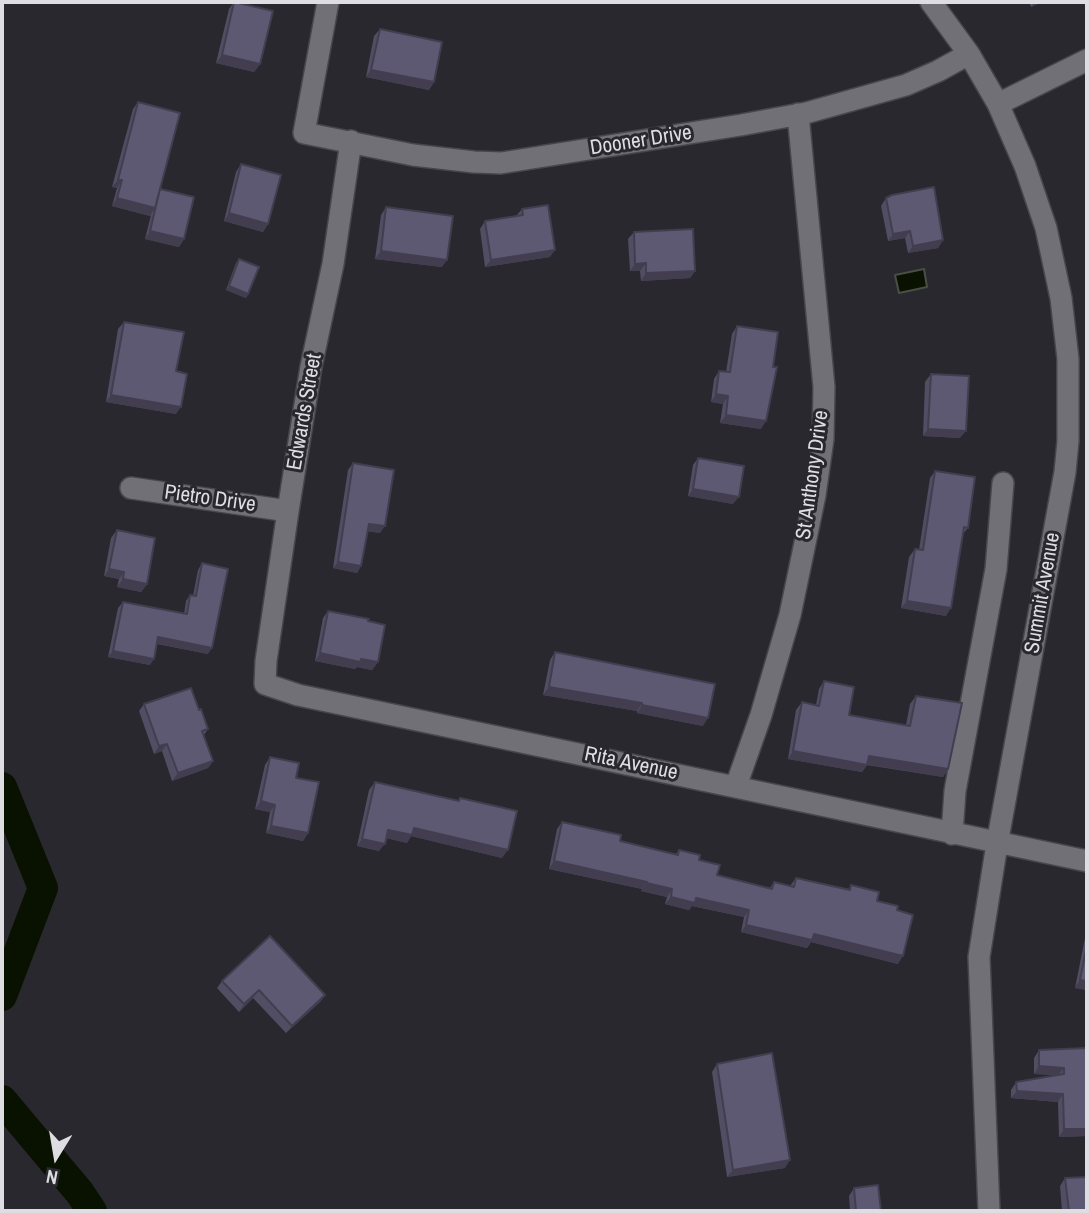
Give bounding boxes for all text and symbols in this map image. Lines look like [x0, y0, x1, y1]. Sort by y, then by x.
street label: Dooner Drive [588, 121, 694, 161]
street label: Edwards Street [282, 352, 328, 472]
street label: St Anthony Drive [791, 409, 835, 541]
street label: Pietro Drive [163, 480, 257, 518]
street label: Summit Avenue [1020, 531, 1066, 655]
street label: Rita Avenue [582, 742, 680, 786]
north arrow [21, 1122, 91, 1192]
text: N [44, 1164, 60, 1191]

